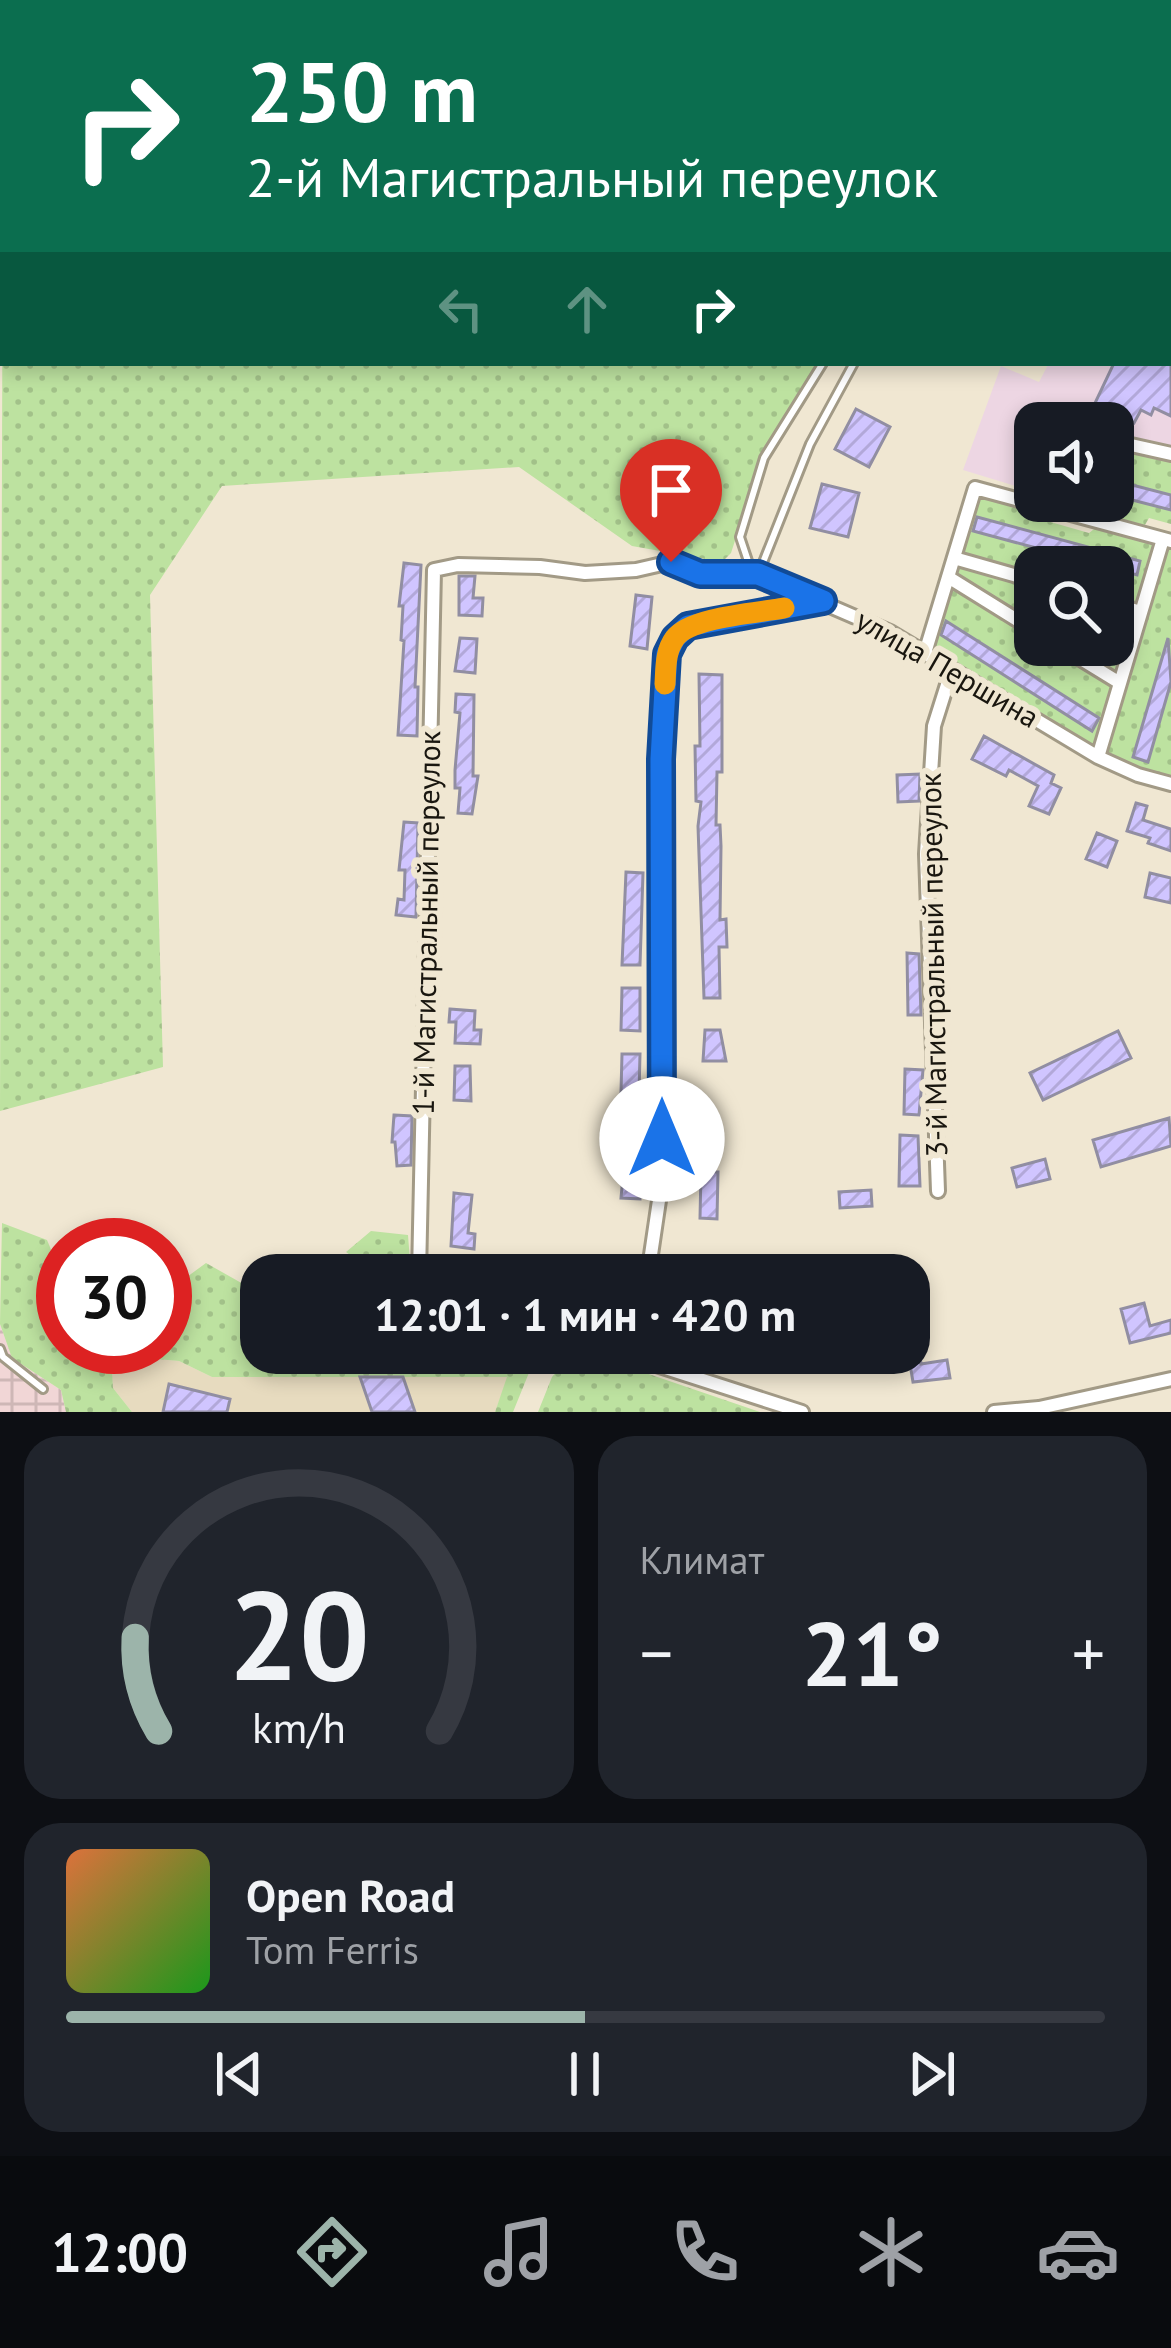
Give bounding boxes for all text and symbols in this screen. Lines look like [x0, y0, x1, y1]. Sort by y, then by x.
text: 250 m [246, 36, 478, 145]
icon: right [48, 48, 204, 204]
text: 2-й Магистральный переулок [246, 142, 938, 212]
icon: left [428, 276, 494, 342]
icon: ahead [554, 276, 620, 342]
icon: right [680, 276, 746, 342]
map controls [1014, 402, 1134, 666]
button: sound [1014, 402, 1134, 522]
pin [620, 439, 722, 562]
icon: arrive [638, 457, 704, 523]
button: search [1014, 546, 1134, 666]
street label: улица Першина [849, 600, 1046, 736]
street label: 1-й Магистральный переулок [403, 730, 448, 1115]
street label: 3-й Магистральный переулок [910, 772, 955, 1158]
position arrow [599, 1076, 725, 1202]
speed limit sign: 30 [36, 1218, 192, 1374]
text: 12:01 · 1 мин · 420 m [374, 1285, 796, 1343]
text: Климат [640, 1534, 764, 1585]
text: 20 [228, 1553, 370, 1714]
text: 21° [802, 1594, 943, 1711]
text: − [640, 1610, 673, 1695]
text: + [1072, 1610, 1105, 1695]
text: km/h [252, 1698, 346, 1754]
text: Open Road [246, 1866, 455, 1924]
text: Tom Ferris [246, 1924, 419, 1975]
icon: previous [206, 2041, 272, 2107]
icon: pause [552, 2041, 618, 2107]
icon: next [899, 2041, 965, 2107]
icon: directions [290, 2210, 374, 2294]
icon: music [477, 2210, 561, 2294]
icon: phone [663, 2210, 747, 2294]
icon: climate [849, 2210, 933, 2294]
icon: car [1036, 2210, 1120, 2294]
text: 12:00 [51, 2217, 188, 2287]

